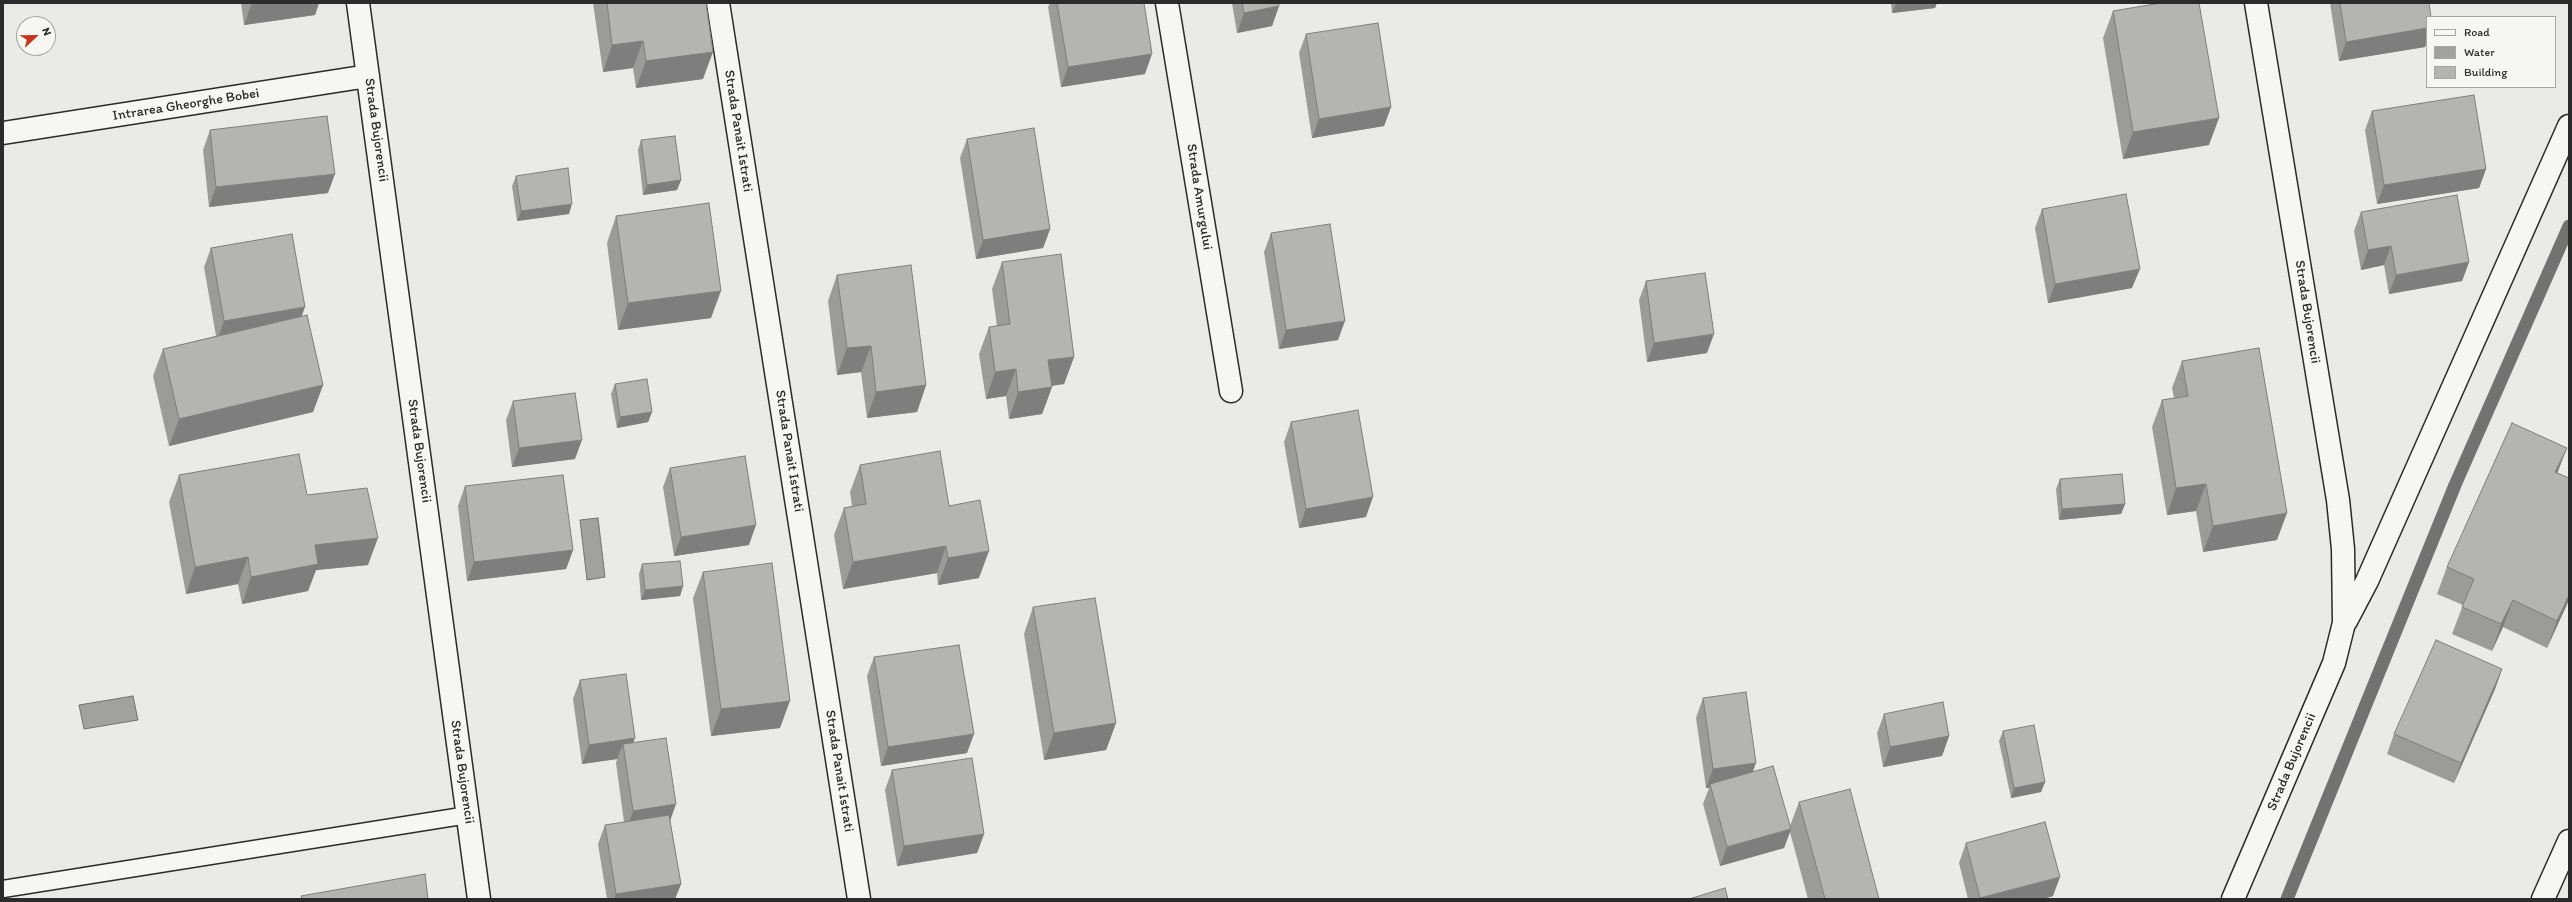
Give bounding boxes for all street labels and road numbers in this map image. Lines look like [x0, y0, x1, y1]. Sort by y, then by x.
street label: Strada Panait Istrati [720, 69, 756, 193]
street label: Strada Bujorencii [360, 77, 392, 183]
street label: Intrarea Gheorghe Bobei [111, 85, 261, 125]
street label: Strada Amurgului [1182, 143, 1216, 251]
street label: Strada Bujorencii [2291, 259, 2323, 365]
street label: Strada Panait Istrati [771, 389, 807, 513]
street label: Strada Bujorencii [403, 398, 435, 504]
street label: Strada Panait Istrati [821, 709, 857, 833]
street label: Strada Bujorencii [2264, 711, 2320, 813]
street label: Strada Bujorencii [446, 719, 478, 825]

